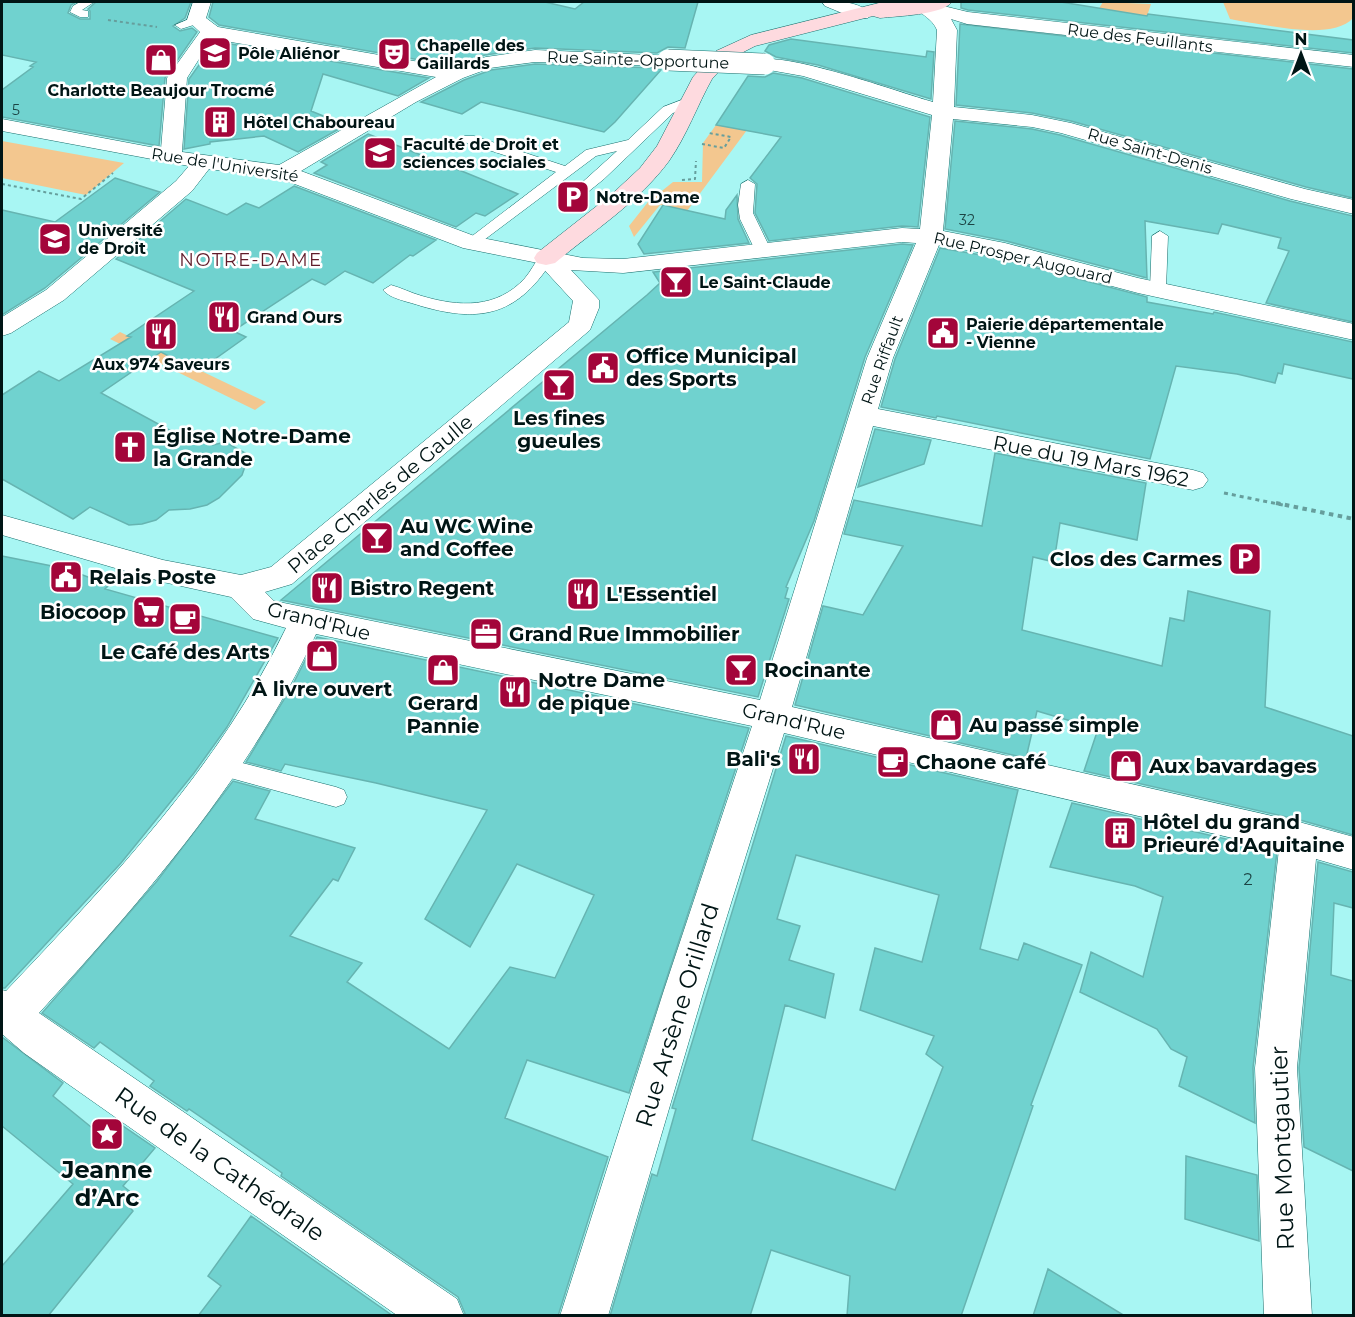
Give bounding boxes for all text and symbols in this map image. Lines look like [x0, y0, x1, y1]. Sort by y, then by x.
street label: Rue des Feuillants [1066, 20, 1214, 56]
north arrow [1271, 24, 1331, 84]
text: N [1295, 30, 1307, 49]
school or university icon: Pôle Aliénor [197, 35, 233, 71]
theatre icon: Chapelle des Gaillards [376, 36, 412, 72]
place label: Chapelle des Gaillards [417, 36, 525, 73]
shop icon: Charlotte Beaujour Trocmé [143, 42, 179, 78]
place label: Pôle Aliénor [238, 44, 340, 63]
street label: Rue Sainte-Opportune [547, 47, 729, 73]
place label: Charlotte Beaujour Trocmé [48, 81, 274, 100]
house number: 5 [12, 101, 20, 119]
building icon: Hôtel Chaboureau [202, 104, 238, 140]
place label: Hôtel Chaboureau [243, 113, 395, 132]
street label: Rue Saint-Denis [1085, 124, 1215, 178]
school or university icon: Faculté de Droit et sciences sociales [362, 135, 398, 171]
place label: Faculté de Droit et sciences sociales [403, 135, 559, 172]
street label: Rue de l'Université [150, 144, 300, 186]
parking icon: Notre-Dame [555, 179, 591, 215]
place label: Notre-Dame [596, 188, 700, 207]
house number: 32 [959, 211, 975, 229]
school or university icon: Université de Droit [37, 221, 73, 257]
place label: Université de Droit [78, 221, 163, 258]
street label: Rue Prosper Augouard [932, 228, 1114, 288]
district label: NOTRE-DAME [179, 249, 323, 271]
bar icon: Le Saint-Claude [658, 264, 694, 300]
place label: Le Saint-Claude [699, 273, 831, 292]
restaurant icon: Grand Ours [206, 299, 242, 335]
place label: Grand Ours [247, 308, 343, 327]
street label: Rue Riffault [857, 312, 907, 407]
public building icon: Paierie départementale - Vienne [925, 315, 961, 351]
place label: Paierie départementale - Vienne [966, 315, 1164, 352]
restaurant icon: Aux 974 Saveurs [143, 316, 179, 352]
place label: Office Municipal des Sports [626, 344, 797, 391]
public building icon: Office Municipal des Sports [585, 350, 621, 386]
place label: Aux 974 Saveurs [91, 355, 230, 374]
bar icon: Les fines gueules [541, 367, 577, 403]
place label: Les fines gueules [513, 406, 605, 453]
street label: Place Charles de Gaulle [283, 410, 477, 578]
place label: Église Notre-Dame la Grande [153, 424, 351, 471]
church icon: Église Notre-Dame la Grande [112, 429, 148, 465]
street label: Rue du 19 Mars 1962 [991, 430, 1191, 492]
place label: Au WC Wine and Coffee [399, 514, 533, 561]
bar icon: Au WC Wine and Coffee [359, 520, 395, 556]
parking icon: Clos des Carmes [1227, 541, 1263, 577]
place label: Clos des Carmes [1050, 547, 1222, 571]
public building icon: Relais Poste [48, 559, 84, 595]
place label: Relais Poste [89, 565, 216, 589]
restaurant icon: Bistro Regent [309, 570, 345, 606]
place label: Bistro Regent [350, 576, 495, 600]
restaurant icon: L'Essentiel [565, 576, 601, 612]
place label: L'Essentiel [606, 582, 717, 606]
supermarket icon: Biocoop [131, 594, 167, 630]
street label: Grand'Rue [265, 597, 373, 645]
place label: Biocoop [40, 600, 126, 624]
cafe icon: Le Café des Arts [167, 601, 203, 637]
office icon: Grand Rue Immobilier [468, 616, 504, 652]
place label: Grand Rue Immobilier [509, 622, 740, 646]
shop icon: À livre ouvert [304, 638, 340, 674]
place label: Le Café des Arts [100, 640, 270, 664]
shop icon: Gerard Pannie [425, 652, 461, 688]
bar icon: Rocinante [723, 652, 759, 688]
place label: Rocinante [764, 658, 871, 682]
place label: Notre Dame de pique [538, 668, 665, 715]
restaurant icon: Notre Dame de pique [497, 674, 533, 710]
place label: À livre ouvert [251, 677, 393, 701]
place label: Gerard Pannie [407, 691, 479, 738]
street label: Grand'Rue [740, 697, 848, 745]
shop icon: Au passé simple [928, 707, 964, 743]
place label: Au passé simple [968, 713, 1139, 737]
restaurant icon: Bali's [786, 741, 822, 777]
cafe icon: Chaone café [875, 744, 911, 780]
place label: Bali's [726, 747, 781, 771]
shop icon: Aux bavardages [1108, 748, 1144, 784]
place label: Chaone café [916, 750, 1046, 774]
place label: Aux bavardages [1148, 754, 1317, 778]
place label: Hôtel du grand Prieuré d'Aquitaine [1143, 810, 1345, 857]
building icon: Hôtel du grand Prieuré d'Aquitaine [1102, 815, 1138, 851]
house number: 2 [1243, 870, 1253, 889]
street label: Rue Arsène Orillard [629, 899, 725, 1131]
street label: Rue Montgautier [1264, 1045, 1300, 1251]
street label: Rue de la Cathédrale [109, 1081, 331, 1247]
place icon: Jeanne d’Arc [89, 1116, 125, 1152]
place label: Jeanne d’Arc [61, 1155, 152, 1212]

